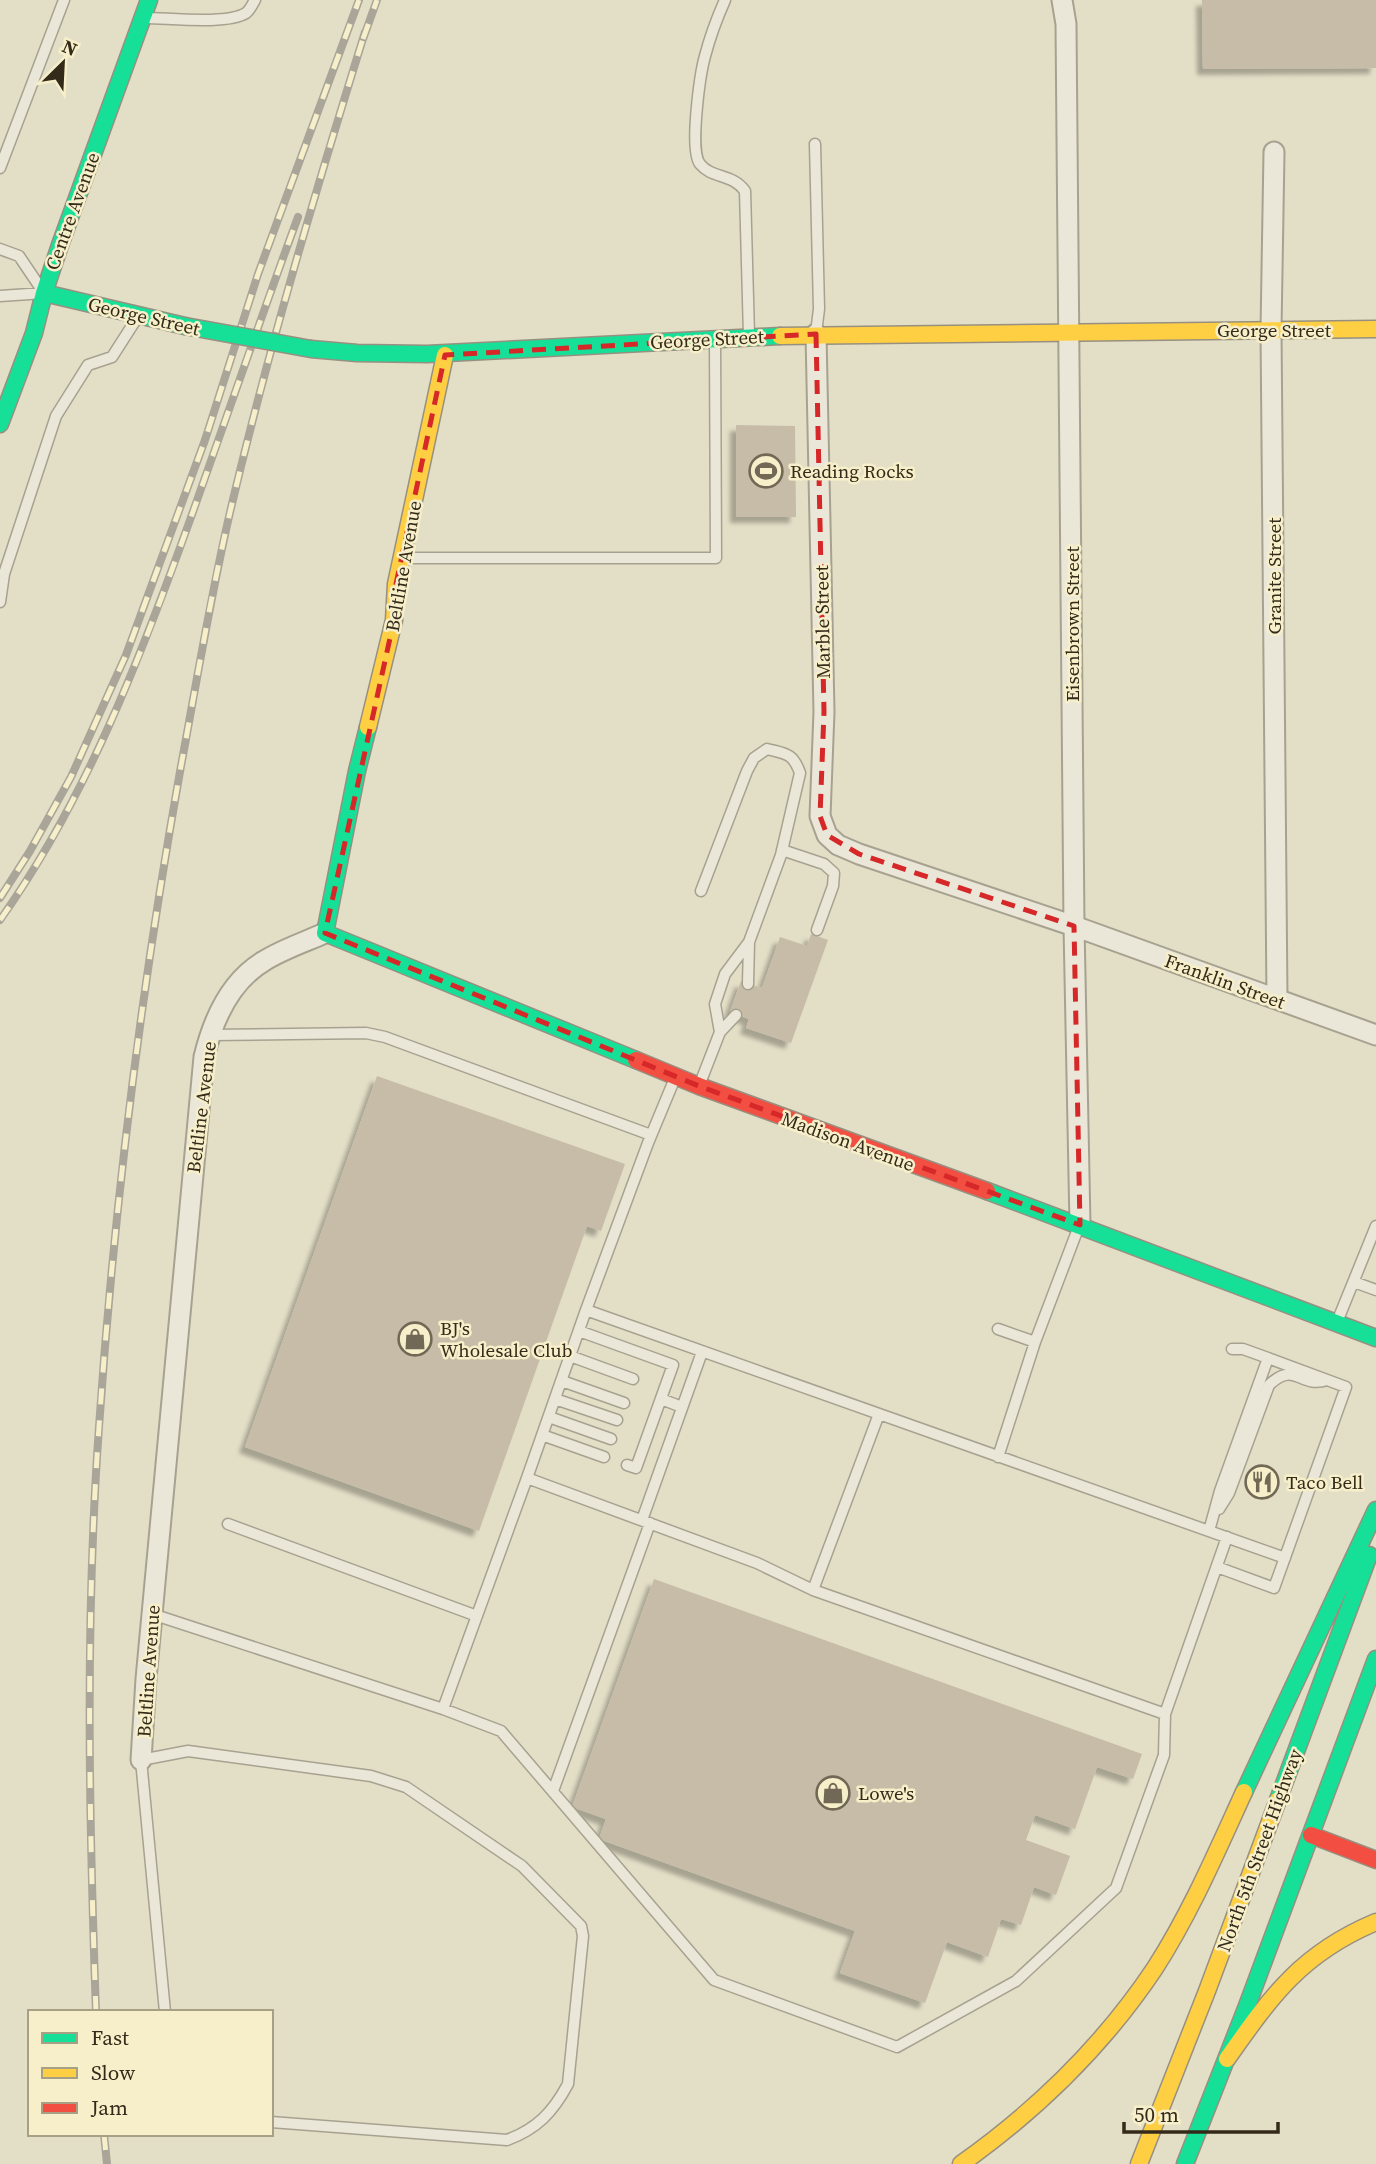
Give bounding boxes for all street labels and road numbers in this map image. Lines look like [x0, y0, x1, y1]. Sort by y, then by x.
street label: Centre Avenue [39, 148, 105, 274]
street label: George Street [86, 291, 203, 342]
street label: George Street [1217, 317, 1332, 343]
street label: George Street [649, 323, 765, 355]
street label: Beltline Avenue [379, 498, 427, 634]
street label: Granite Street [1261, 517, 1287, 634]
street label: Eisenbrown Street [1059, 545, 1085, 702]
street label: Marble Street [808, 564, 836, 679]
street label: Franklin Street [1161, 947, 1290, 1015]
street label: Beltline Avenue [180, 1040, 222, 1174]
street label: Madison Avenue [778, 1105, 918, 1177]
street label: Beltline Avenue [130, 1604, 166, 1738]
street label: North 5th Street Highway [1210, 1745, 1308, 1955]

